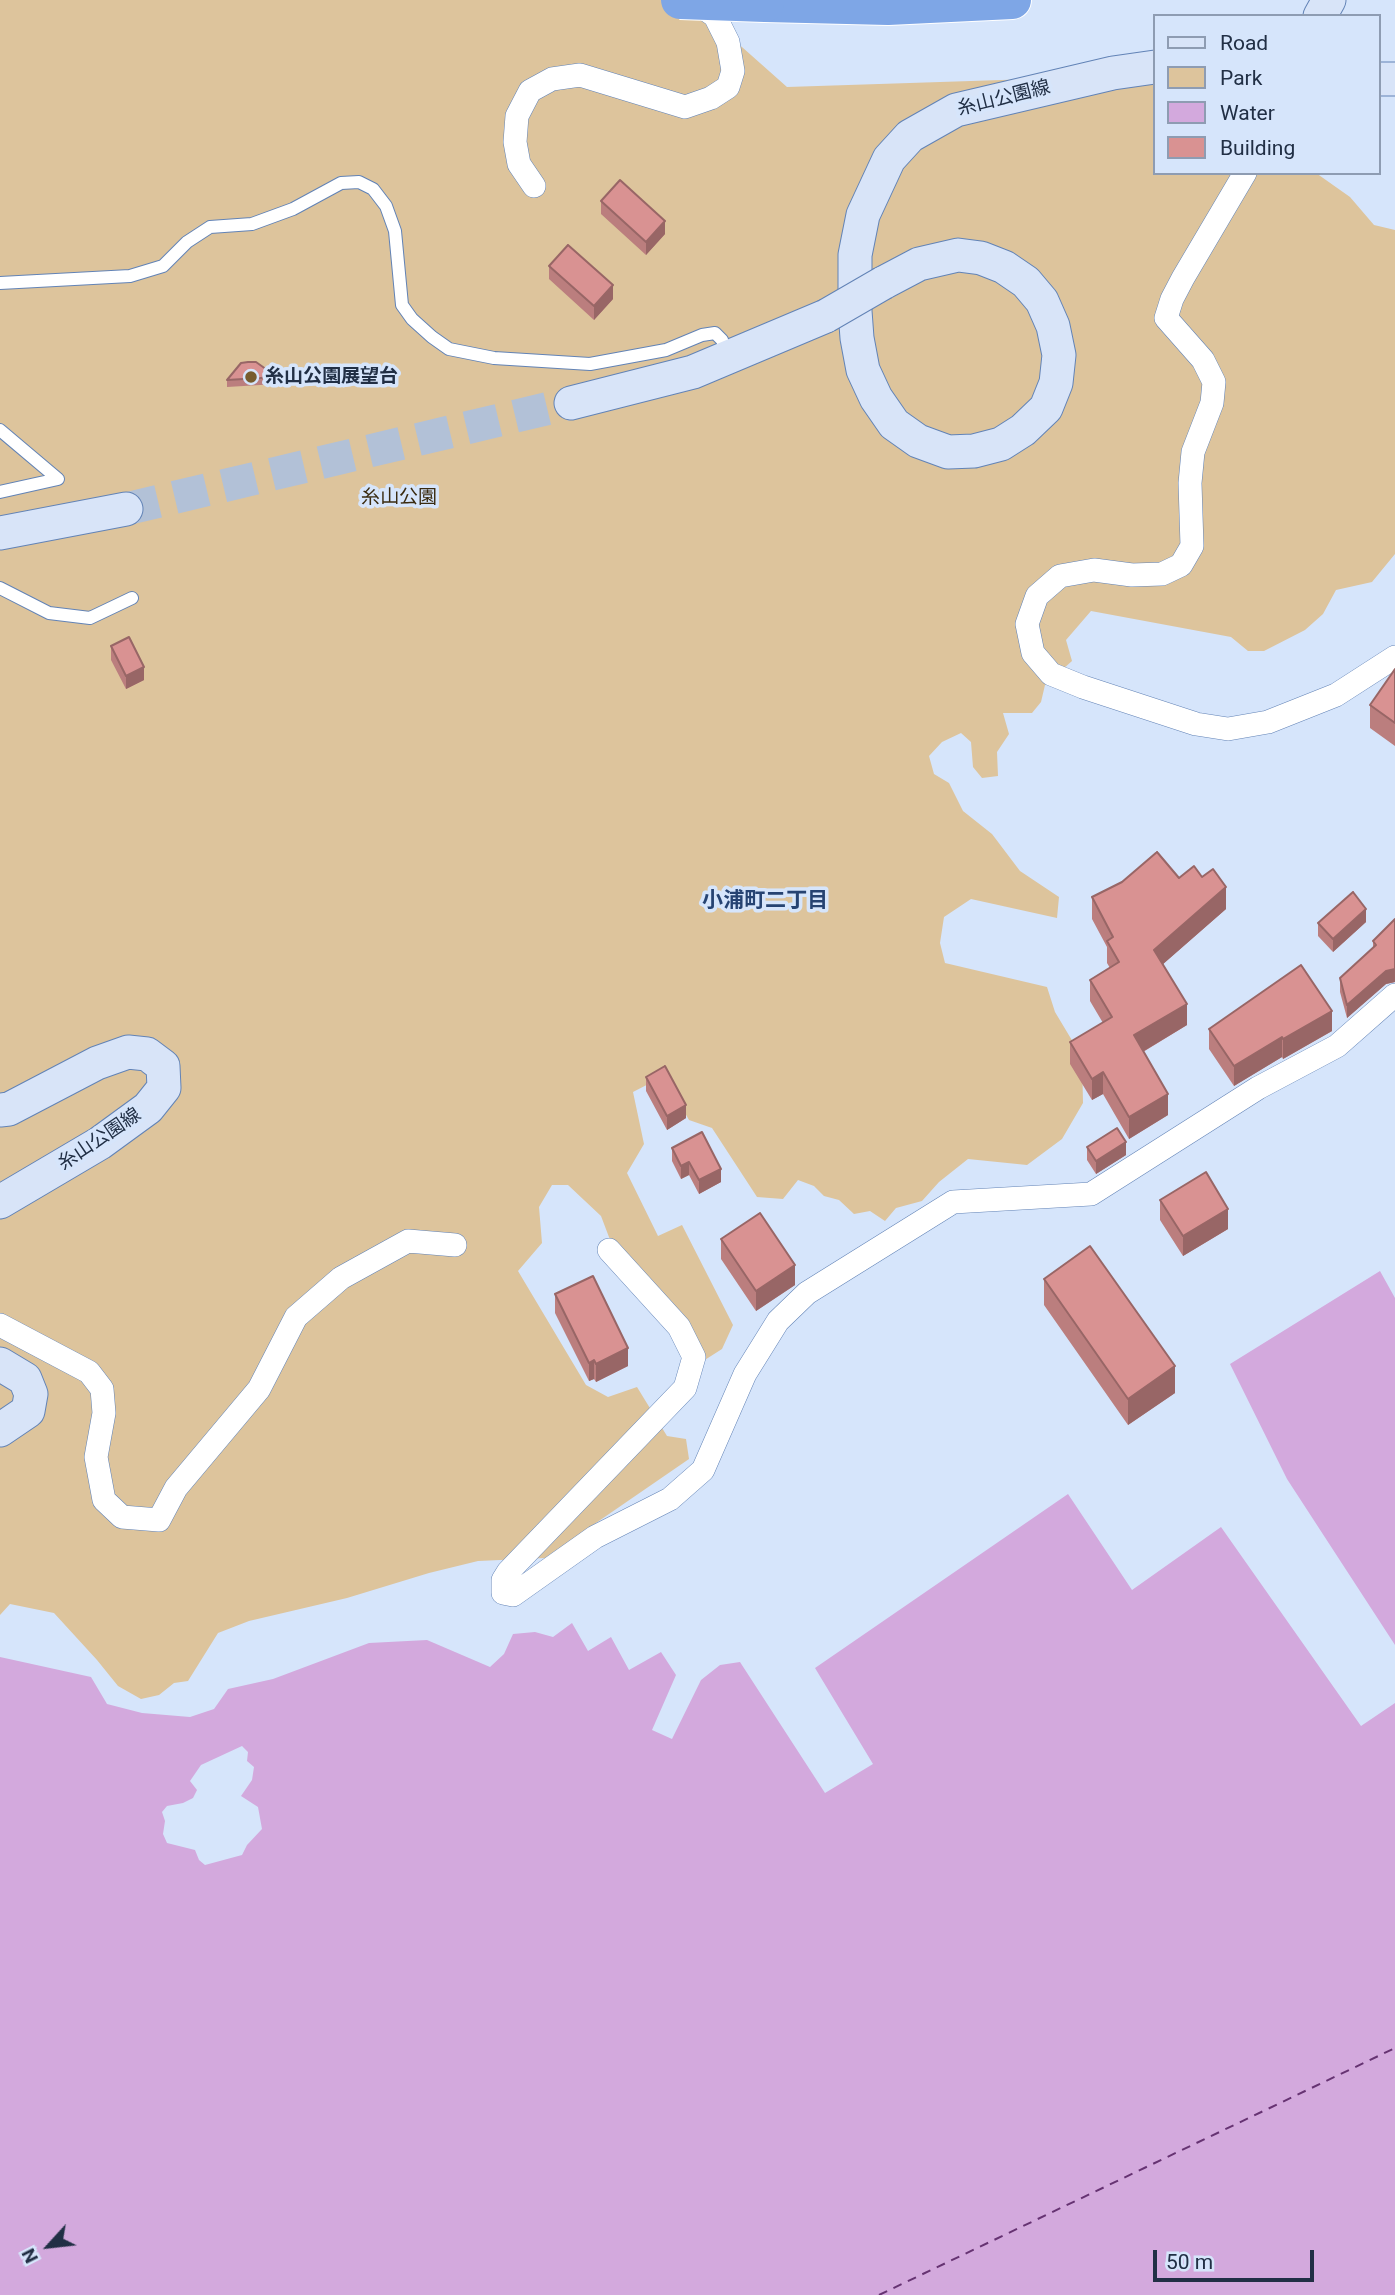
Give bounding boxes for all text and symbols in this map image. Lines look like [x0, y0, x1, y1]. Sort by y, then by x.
legend [1154, 14, 1381, 175]
text: Road [1220, 31, 1268, 55]
text: Park [1220, 66, 1262, 90]
street label: 糸山公園線 [955, 76, 1053, 122]
text: Water [1220, 101, 1275, 125]
text: Building [1220, 136, 1295, 160]
place label: 糸山公園展望台 [265, 366, 398, 388]
marker: 糸山公園展望台 [243, 369, 259, 385]
park label: 糸山公園 [361, 487, 437, 509]
district label: 小浦町二丁目 [702, 889, 828, 915]
street label: 糸山公園線 [54, 1104, 146, 1176]
north arrow [14, 2211, 84, 2281]
scale bar [1157, 2236, 1318, 2280]
text: N [17, 2245, 43, 2267]
text: 50 m [1166, 2250, 1213, 2274]

